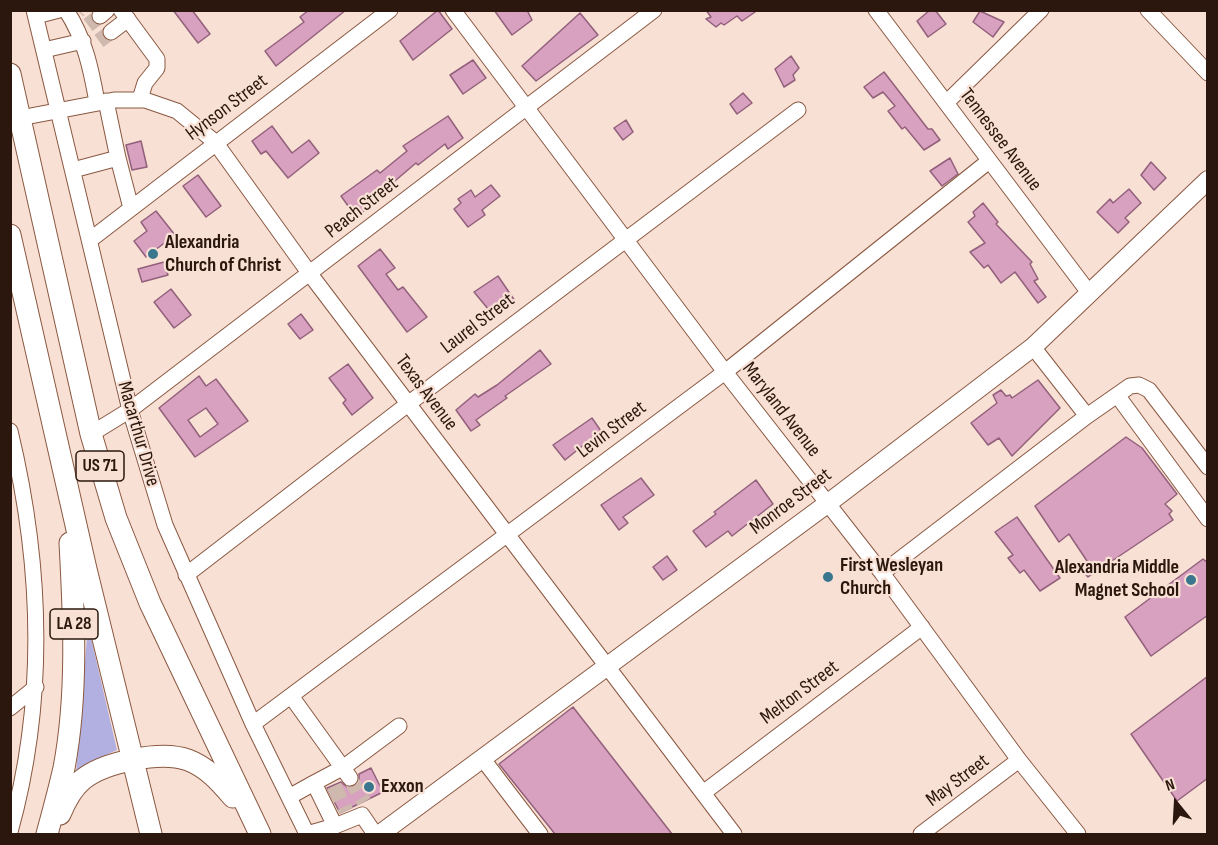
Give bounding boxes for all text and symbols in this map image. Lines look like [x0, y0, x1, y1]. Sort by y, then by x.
street label: Hynson Street [181, 70, 273, 146]
street label: Tennessee Avenue [954, 84, 1046, 196]
street label: Peach Street [321, 172, 403, 244]
place label: Alexandria Church of Christ [165, 231, 281, 278]
marker: Alexandria Church of Christ [146, 247, 160, 261]
street label: Laurel Street [436, 289, 520, 359]
street label: Texas Avenue [390, 350, 462, 436]
street label: Maryland Avenue [737, 358, 825, 462]
street label: Macarthur Drive [112, 379, 164, 489]
street label: Levin Street [573, 396, 651, 464]
road number: US 71 [76, 451, 124, 481]
street label: Monroe Street [745, 464, 837, 540]
place label: First Wesleyan Church [840, 554, 943, 601]
place label: Alexandria Middle Magnet School [1055, 556, 1179, 603]
marker: First Wesleyan Church [821, 570, 835, 584]
marker: Alexandria Middle Magnet School [1184, 573, 1198, 587]
road number: LA 28 [50, 609, 98, 639]
street label: Melton Street [756, 656, 844, 730]
street label: May Street [922, 750, 994, 812]
north arrow [1146, 773, 1206, 833]
place label: Exxon [381, 775, 424, 799]
text: N [1163, 775, 1177, 796]
marker: Exxon [362, 780, 376, 794]

